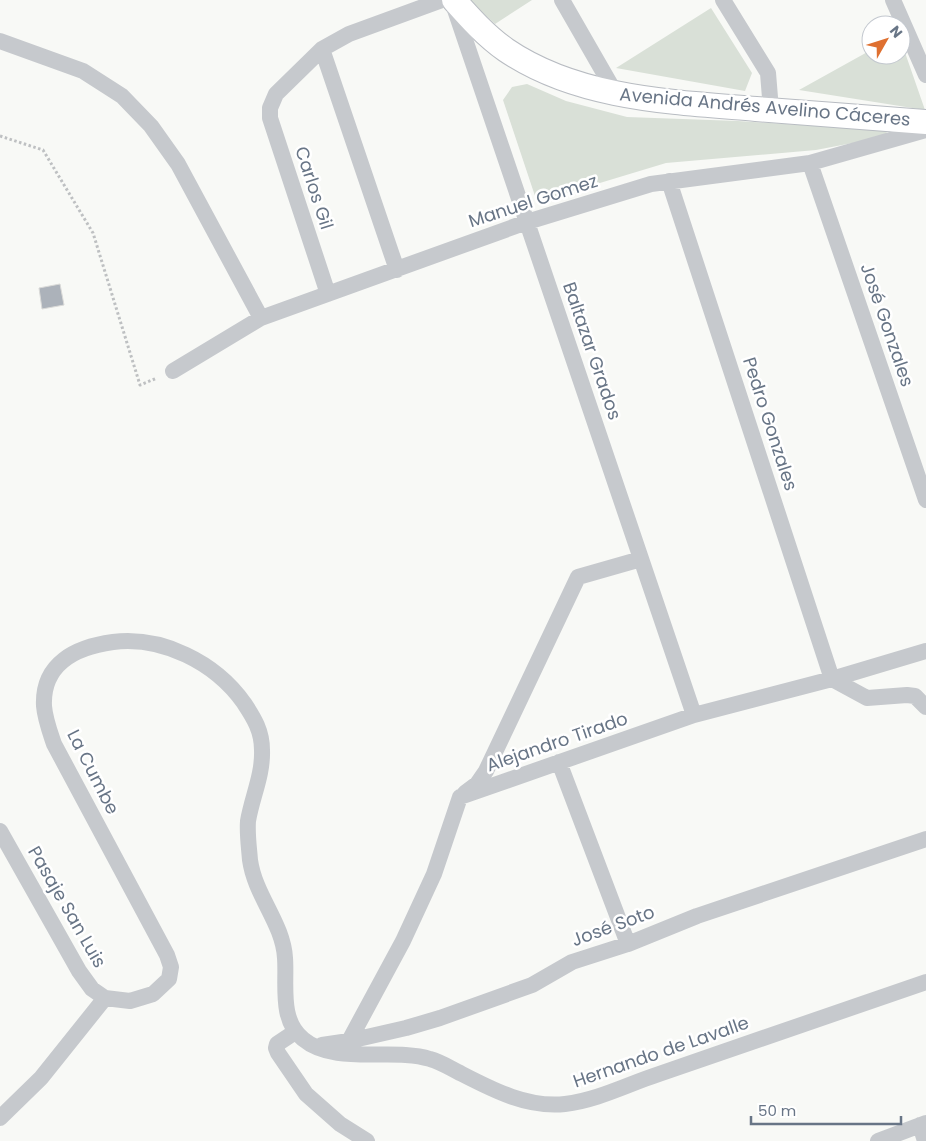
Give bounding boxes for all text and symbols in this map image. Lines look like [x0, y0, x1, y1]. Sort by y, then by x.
north arrow [861, 15, 911, 65]
text: N [885, 21, 907, 42]
street label: Avenida Andrés Avelino Cáceres [619, 81, 912, 132]
street label: Carlos Gil [289, 143, 340, 233]
street label: Manuel Gomez [465, 168, 601, 233]
street label: José Gonzales [855, 260, 920, 390]
street label: Baltazar Grados [557, 279, 628, 423]
street label: Pedro Gonzales [737, 354, 804, 494]
street label: Alejandro Tirado [483, 706, 631, 777]
street label: La Cumbe [61, 725, 125, 818]
street label: Pasaje San Luis [22, 841, 112, 972]
street label: José Soto [568, 899, 658, 952]
street label: Hernando de Lavalle [570, 1010, 752, 1093]
scale bar [751, 1094, 901, 1126]
text: 50 m [758, 1100, 796, 1121]

